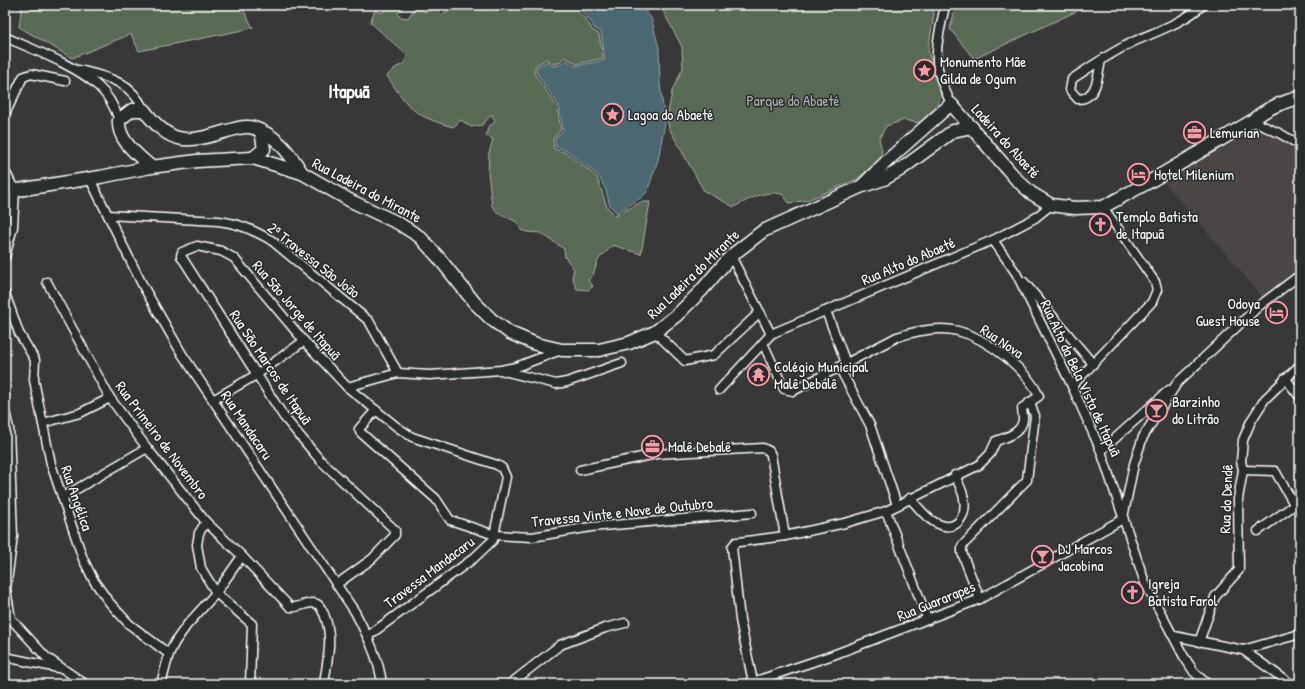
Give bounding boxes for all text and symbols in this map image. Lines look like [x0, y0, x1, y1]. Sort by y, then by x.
place label: Monumento Mãe Gilda de Ogum [940, 51, 1026, 89]
place icon: Monumento Mãe Gilda de Ogum [912, 57, 938, 83]
district label: Itapuã [328, 78, 370, 105]
park label: Parque do Abaeté [746, 90, 840, 111]
street label: Ladeira do Abaeté [967, 99, 1045, 183]
place icon: Lagoa do Abaeté [599, 101, 625, 127]
place label: Lagoa do Abaeté [628, 104, 713, 125]
office icon: Lemurian [1182, 119, 1208, 145]
place label: Lemurian [1210, 122, 1260, 143]
street label: Rua Ladeira do Mirante [309, 152, 425, 228]
hotel icon: Hotel Milenium [1125, 161, 1151, 187]
place label: Hotel Milenium [1154, 164, 1234, 185]
place label: Templo Batista de Itapuã [1116, 206, 1198, 244]
church icon: Templo Batista de Itapuã [1087, 212, 1113, 238]
street label: 2ª Travessa São João [263, 217, 365, 303]
street label: Rua Ladeira do Mirante [642, 224, 744, 324]
street label: Rua Alto do Abaeté [858, 232, 958, 290]
street label: Rua São Jorge de Itapuã [248, 256, 346, 365]
place label: Odoya Guest House [1196, 293, 1260, 331]
street label: Rua Alto da Bela Vista de Itapuã [1035, 296, 1127, 460]
hotel icon: Odoya Guest House [1263, 299, 1289, 325]
street label: Rua São Marcos de Itapuã [225, 305, 317, 429]
street label: Rua Nova [976, 319, 1028, 363]
place label: Colégio Municipal Malê Debalê [774, 356, 868, 394]
temple icon: Colégio Municipal Malê Debalê [745, 362, 771, 388]
street label: Rua Primeiro de Novembro [111, 377, 213, 503]
street label: Rua Mandacaru [216, 386, 278, 464]
place label: Barzinho do Litrão [1172, 391, 1220, 429]
bar icon: Barzinho do Litrão [1144, 397, 1170, 423]
office icon: Malê Debalê [639, 433, 665, 459]
place label: Malê Debalê [668, 436, 731, 457]
street label: Rua Angélica [56, 462, 98, 534]
street label: Rua do Dendê [1214, 464, 1238, 534]
street label: Travessa Vinte e Nove de Outubro [530, 492, 714, 532]
street label: Travessa Mandacaru [379, 531, 479, 613]
place label: DJ Marcos Jacobina [1058, 538, 1113, 576]
bar icon: DJ Marcos Jacobina [1030, 544, 1056, 570]
place label: Igreja Batista Farol [1148, 573, 1218, 611]
street label: Rua Guararapes [894, 576, 978, 626]
church icon: Igreja Batista Farol [1120, 579, 1146, 605]

